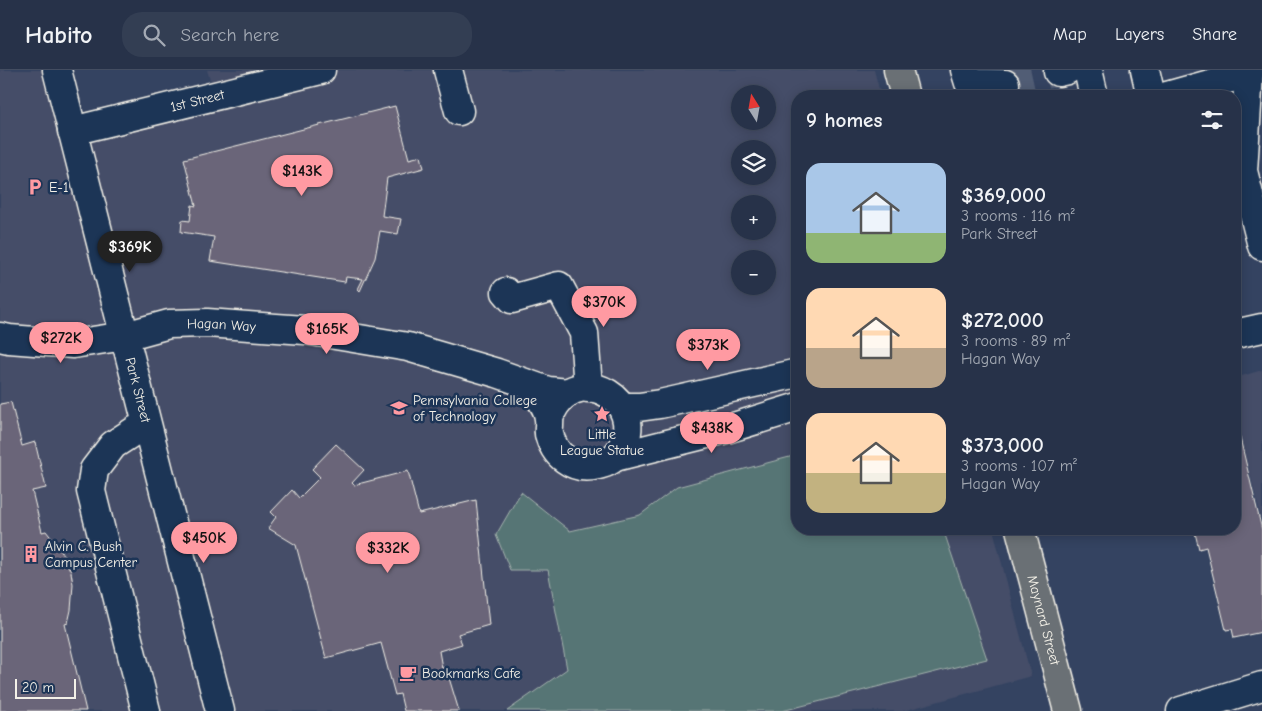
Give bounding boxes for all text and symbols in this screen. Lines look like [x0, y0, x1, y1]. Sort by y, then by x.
search box [122, 12, 472, 57]
text: Habito [25, 21, 92, 49]
icon: search [140, 21, 168, 49]
text: Search here [180, 24, 279, 46]
text: Map [1053, 24, 1087, 45]
text: Layers [1115, 24, 1164, 45]
text: Share [1192, 24, 1237, 45]
street label: 1st Street [168, 85, 227, 115]
north arrow [731, 85, 776, 130]
map controls [731, 85, 776, 295]
icon: filters [1198, 106, 1226, 134]
text: 9 homes [806, 108, 882, 132]
button: layers [731, 140, 776, 185]
pin: $143K [267, 154, 337, 197]
text: $143K [282, 162, 322, 180]
parking icon: E-1 [25, 177, 45, 197]
place label: E-1 [49, 179, 69, 196]
icon: home [846, 183, 906, 243]
text: $369,000 [961, 183, 1046, 207]
button: + [731, 195, 776, 240]
text: 3 rooms · 116 m² [961, 207, 1075, 225]
text: Park Street [961, 225, 1037, 243]
pin: $369K [95, 230, 165, 273]
text: $369K [108, 238, 152, 256]
button: − [731, 250, 776, 295]
pin: $370K [569, 286, 639, 328]
text: $370K [583, 293, 625, 311]
icon: home [846, 308, 906, 368]
text: $272,000 [961, 308, 1044, 332]
pin: $165K [292, 312, 362, 355]
street label: Hagan Way [187, 314, 257, 335]
text: $165K [306, 320, 348, 338]
pin: $272K [26, 322, 96, 364]
pin: $373K [673, 328, 743, 371]
text: $272K [40, 329, 82, 347]
text: 3 rooms · 89 m² [961, 332, 1070, 350]
text: $373K [687, 336, 729, 354]
text: Hagan Way [961, 350, 1040, 368]
street label: Park Street [122, 355, 155, 425]
place label: Pennsylvania College of Technology [413, 392, 537, 425]
school or university icon: Pennsylvania College of Technology [389, 398, 409, 418]
place icon: Little League Statue [592, 404, 612, 424]
pin: $438K [677, 412, 747, 454]
text: $438K [691, 419, 733, 437]
place label: Little League Statue [560, 426, 644, 459]
icon: home [846, 433, 906, 493]
text: $373,000 [961, 433, 1044, 457]
text: 3 rooms · 107 m² [961, 457, 1077, 475]
text: Hagan Way [961, 475, 1040, 493]
pin: $450K [169, 522, 239, 564]
text: $450K [182, 529, 226, 547]
pin: $332K [353, 532, 423, 574]
place label: Alvin C. Bush Campus Center [45, 538, 137, 571]
text: $332K [367, 539, 409, 557]
building icon: Alvin C. Bush Campus Center [21, 544, 41, 564]
street label: Maynard Street [1024, 573, 1064, 668]
cafe icon: Bookmarks Cafe [398, 663, 418, 683]
place label: Bookmarks Cafe [422, 665, 520, 682]
scale bar [15, 676, 76, 699]
text: 20 m [22, 679, 54, 696]

